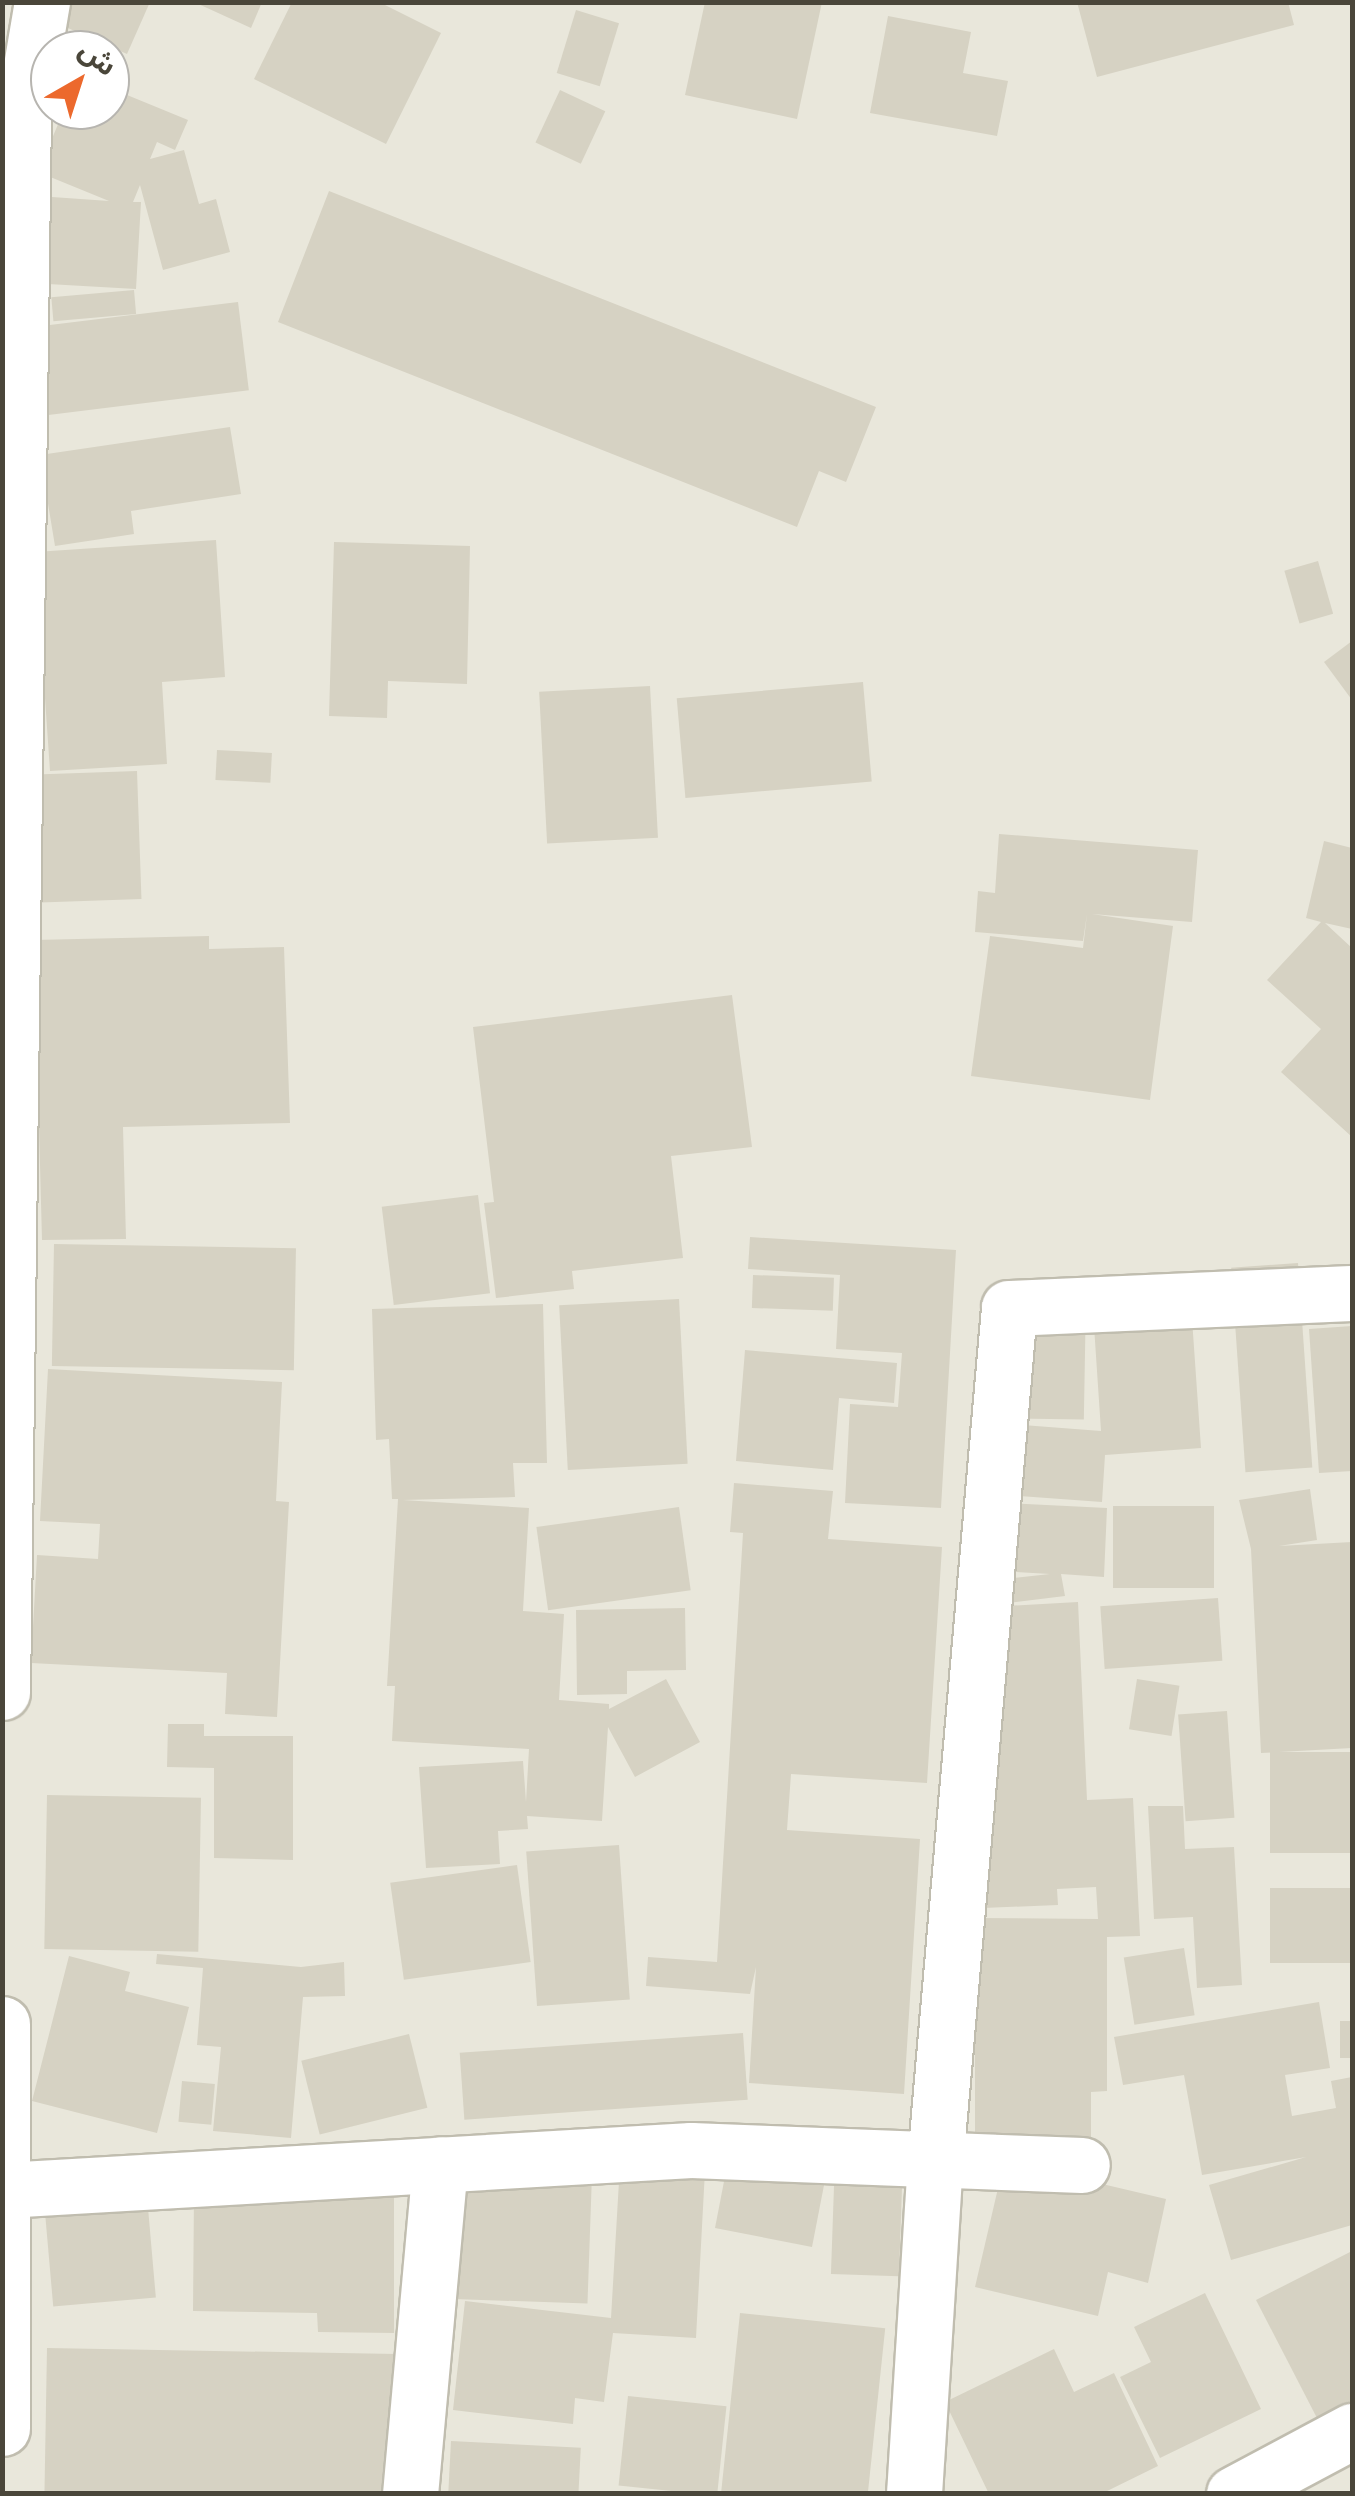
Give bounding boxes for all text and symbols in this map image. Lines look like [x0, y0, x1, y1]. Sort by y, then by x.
north arrow [30, 30, 130, 130]
text: ش [73, 33, 123, 83]

